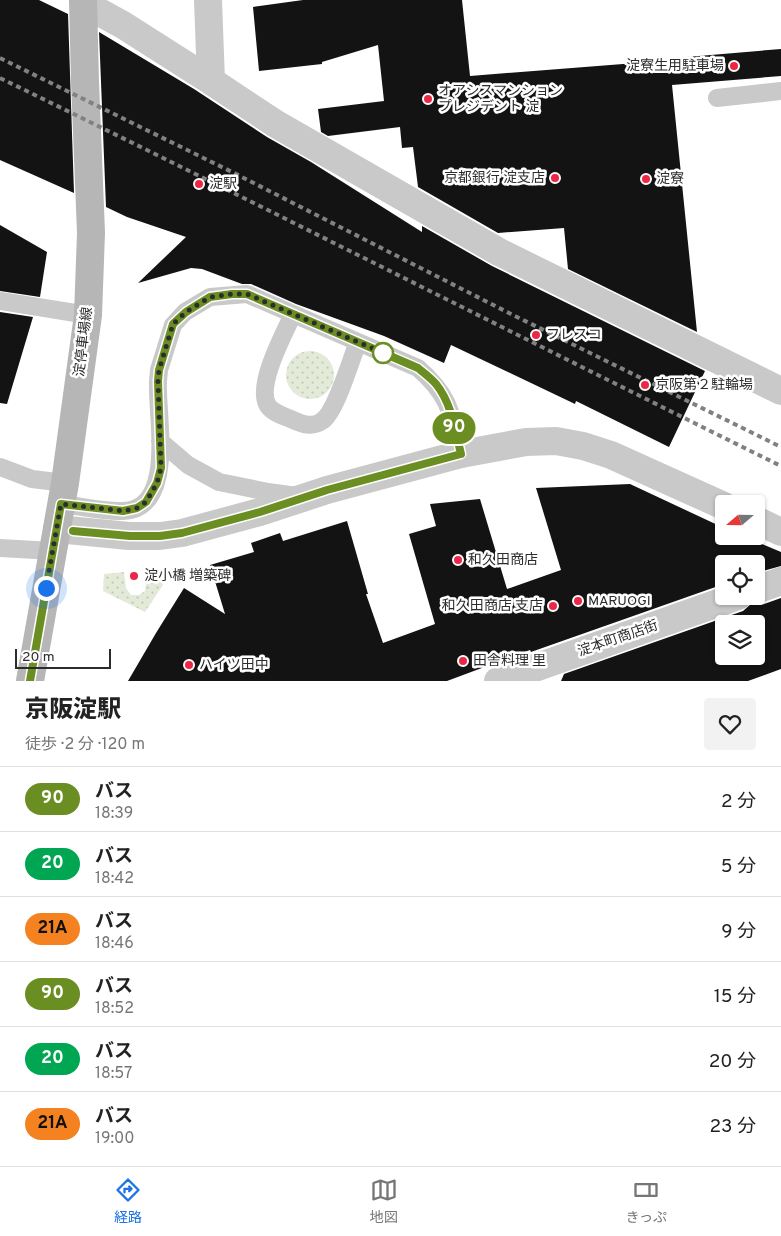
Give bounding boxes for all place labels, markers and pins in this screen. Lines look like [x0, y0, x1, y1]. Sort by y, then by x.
place label: 淀寮生用駐車場 [626, 58, 724, 75]
marker: 淀寮生用駐車場 [728, 60, 740, 72]
place label: オアシスマンション プレジデント 淀 [438, 83, 563, 116]
marker: オアシスマンション プレジデント 淀 [422, 93, 434, 105]
place label: 京都銀行 淀支店 [444, 170, 545, 187]
place label: 淀寮 [656, 171, 684, 188]
marker: 京都銀行 淀支店 [549, 172, 561, 184]
marker: 淀寮 [640, 173, 652, 185]
place label: 淀駅 [209, 176, 237, 193]
marker: 淀駅 [193, 178, 205, 190]
place label: フレスコ [546, 327, 602, 344]
marker: フレスコ [530, 329, 542, 341]
unlabelled marker [372, 342, 394, 364]
place label: 京阪第２駐輪場 [655, 376, 753, 394]
marker: 京阪第２駐輪場 [639, 379, 651, 391]
place label: 和久田商店 [468, 552, 538, 569]
marker: 和久田商店 [452, 554, 464, 566]
place label: 淀小橋 増築碑 [144, 567, 231, 585]
marker: 淀小橋 増築碑 [128, 570, 140, 582]
place label: MARUOGI [588, 593, 651, 610]
marker: MARUOGI [572, 595, 584, 607]
place label: 和久田商店 支店 [442, 598, 543, 615]
marker: 和久田商店 支店 [547, 600, 559, 612]
place label: 田舎料理 里 [473, 652, 546, 670]
marker: 田舎料理 里 [457, 655, 469, 667]
place label: ハイツ田中 [199, 657, 269, 674]
marker: ハイツ田中 [183, 659, 195, 671]

